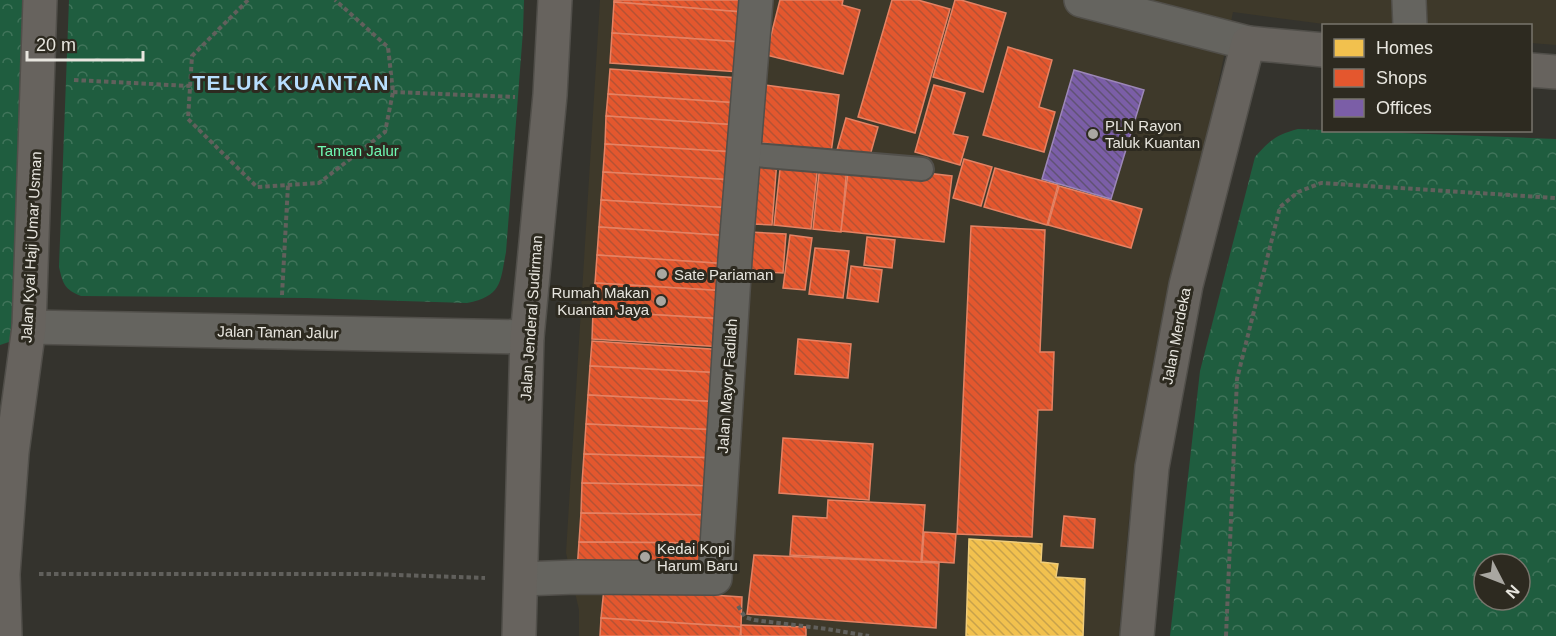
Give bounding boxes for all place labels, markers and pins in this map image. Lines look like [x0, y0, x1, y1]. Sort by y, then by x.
place label: PLN Rayon Taluk Kuantan [1105, 117, 1200, 151]
marker: PLN Rayon Taluk Kuantan [1086, 127, 1100, 141]
place label: Sate Pariaman [674, 266, 773, 283]
marker: Sate Pariaman [655, 267, 669, 281]
place label: Rumah Makan Kuantan Jaya [551, 284, 650, 318]
marker: Rumah Makan Kuantan Jaya [654, 294, 668, 308]
place label: Kedai Kopi Harum Baru [657, 540, 738, 574]
marker: Kedai Kopi Harum Baru [638, 550, 652, 564]

